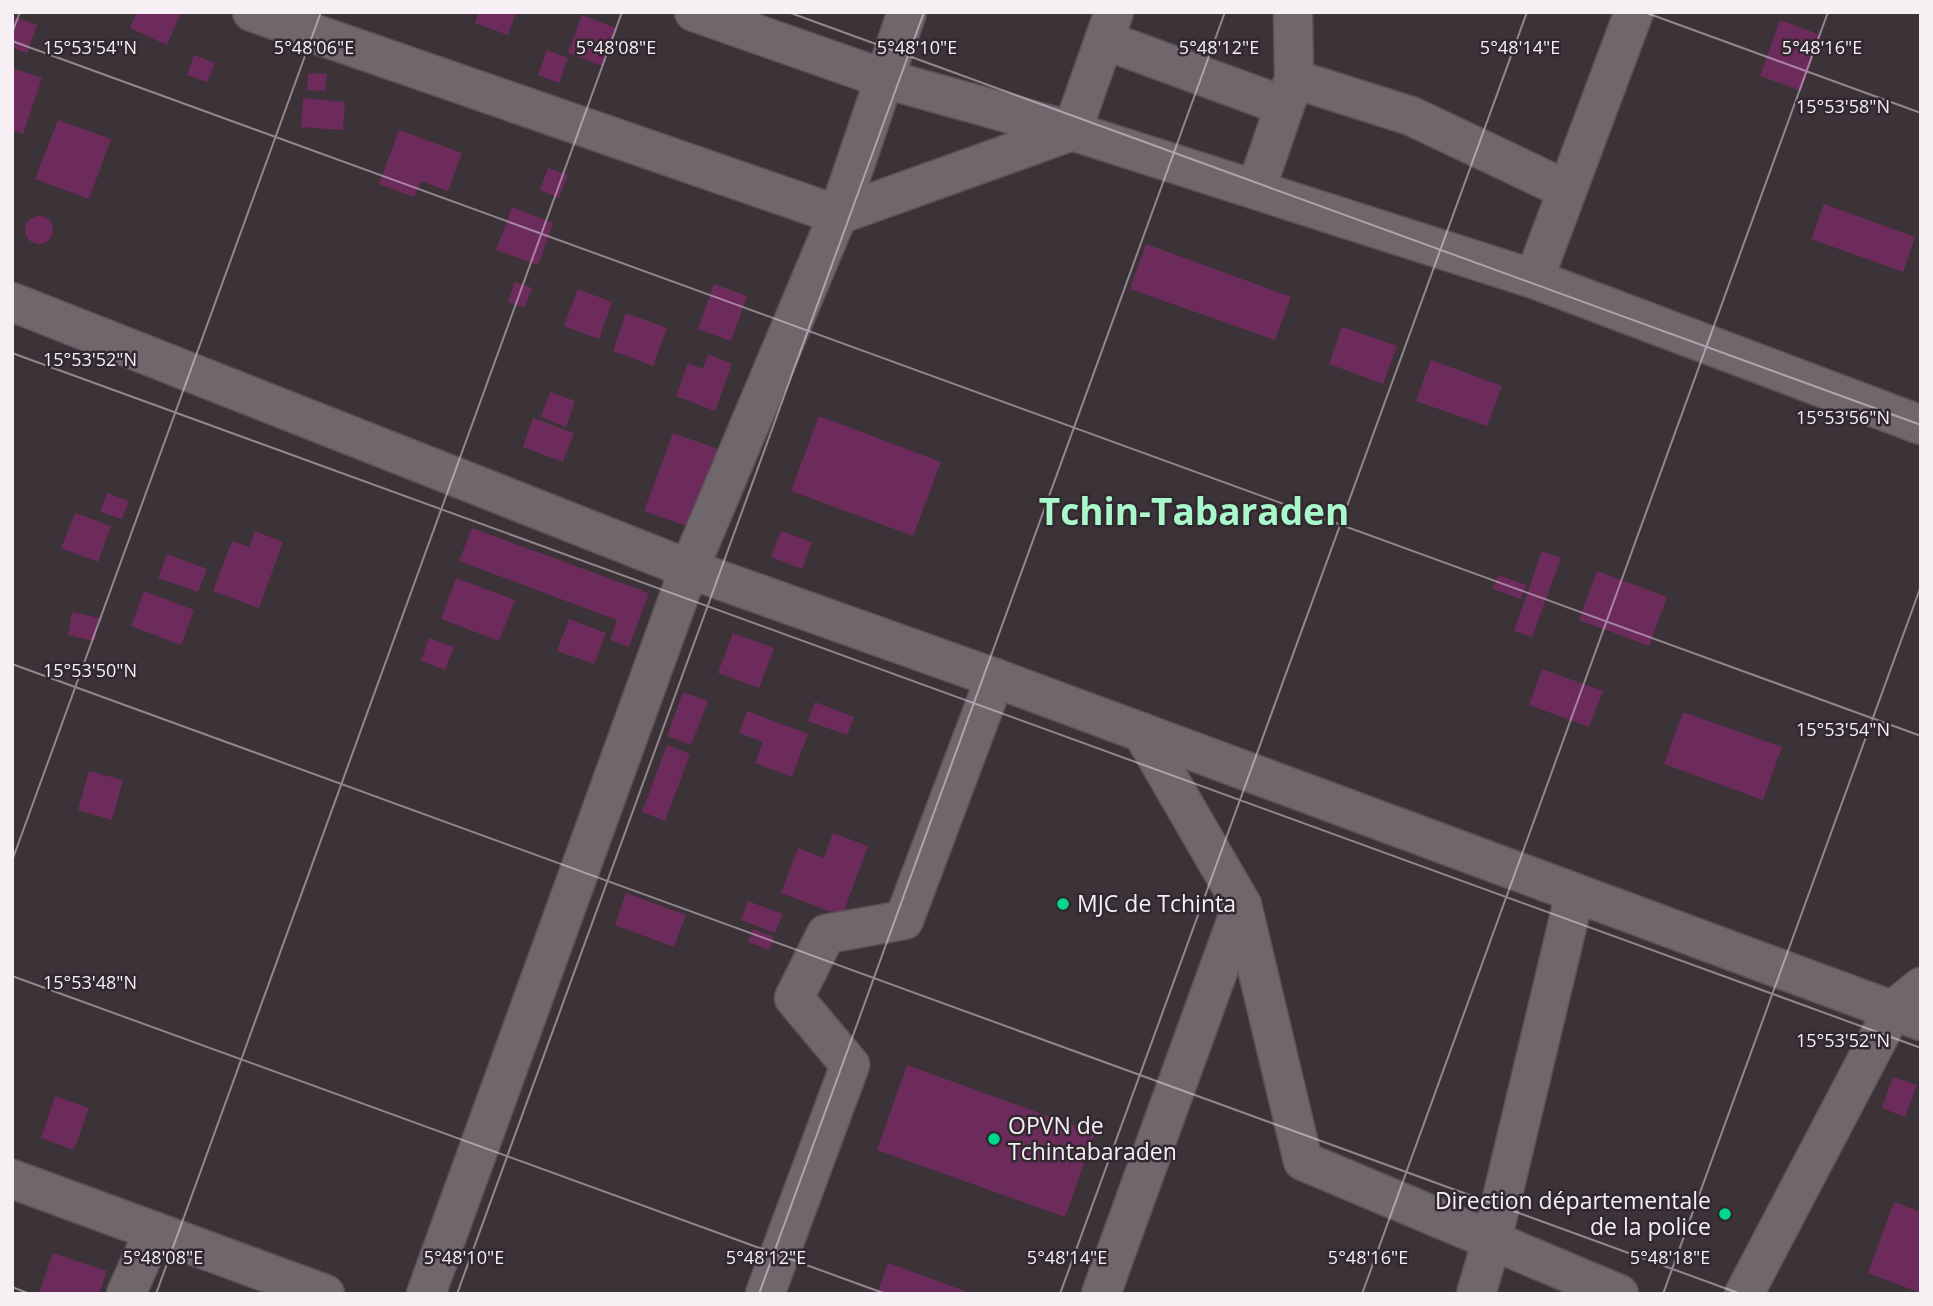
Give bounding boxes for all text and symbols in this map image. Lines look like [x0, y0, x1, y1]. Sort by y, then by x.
text: 15°53'54"N [43, 35, 137, 59]
text: 5°48'06"E [274, 35, 354, 59]
text: 5°48'08"E [576, 35, 656, 59]
text: 5°48'10"E [877, 35, 957, 59]
text: 5°48'12"E [1179, 35, 1259, 59]
text: 5°48'14"E [1480, 35, 1560, 59]
text: 5°48'16"E [1782, 35, 1862, 59]
text: 15°53'58"N [1796, 94, 1890, 118]
text: 15°53'52"N [43, 347, 137, 371]
text: 15°53'56"N [1796, 405, 1890, 429]
district label: Tchin-Tabaraden [1039, 485, 1349, 536]
text: 15°53'50"N [43, 658, 137, 682]
text: 15°53'54"N [1796, 717, 1890, 741]
place label: MJC de Tchinta [1077, 887, 1236, 919]
marker: MJC de Tchinta [1055, 896, 1071, 912]
text: 15°53'48"N [43, 970, 137, 994]
text: 15°53'52"N [1796, 1028, 1890, 1052]
place label: OPVN de Tchintabaraden [1008, 1109, 1177, 1167]
marker: OPVN de Tchintabaraden [986, 1131, 1002, 1147]
place label: Direction départementale de la police [1435, 1184, 1711, 1242]
marker: Direction départementale de la police [1717, 1206, 1733, 1222]
text: 5°48'08"E [123, 1245, 203, 1269]
text: 5°48'10"E [424, 1245, 504, 1269]
text: 5°48'12"E [726, 1245, 806, 1269]
text: 5°48'14"E [1027, 1245, 1107, 1269]
text: 5°48'16"E [1328, 1245, 1408, 1269]
text: 5°48'18"E [1630, 1245, 1710, 1269]

